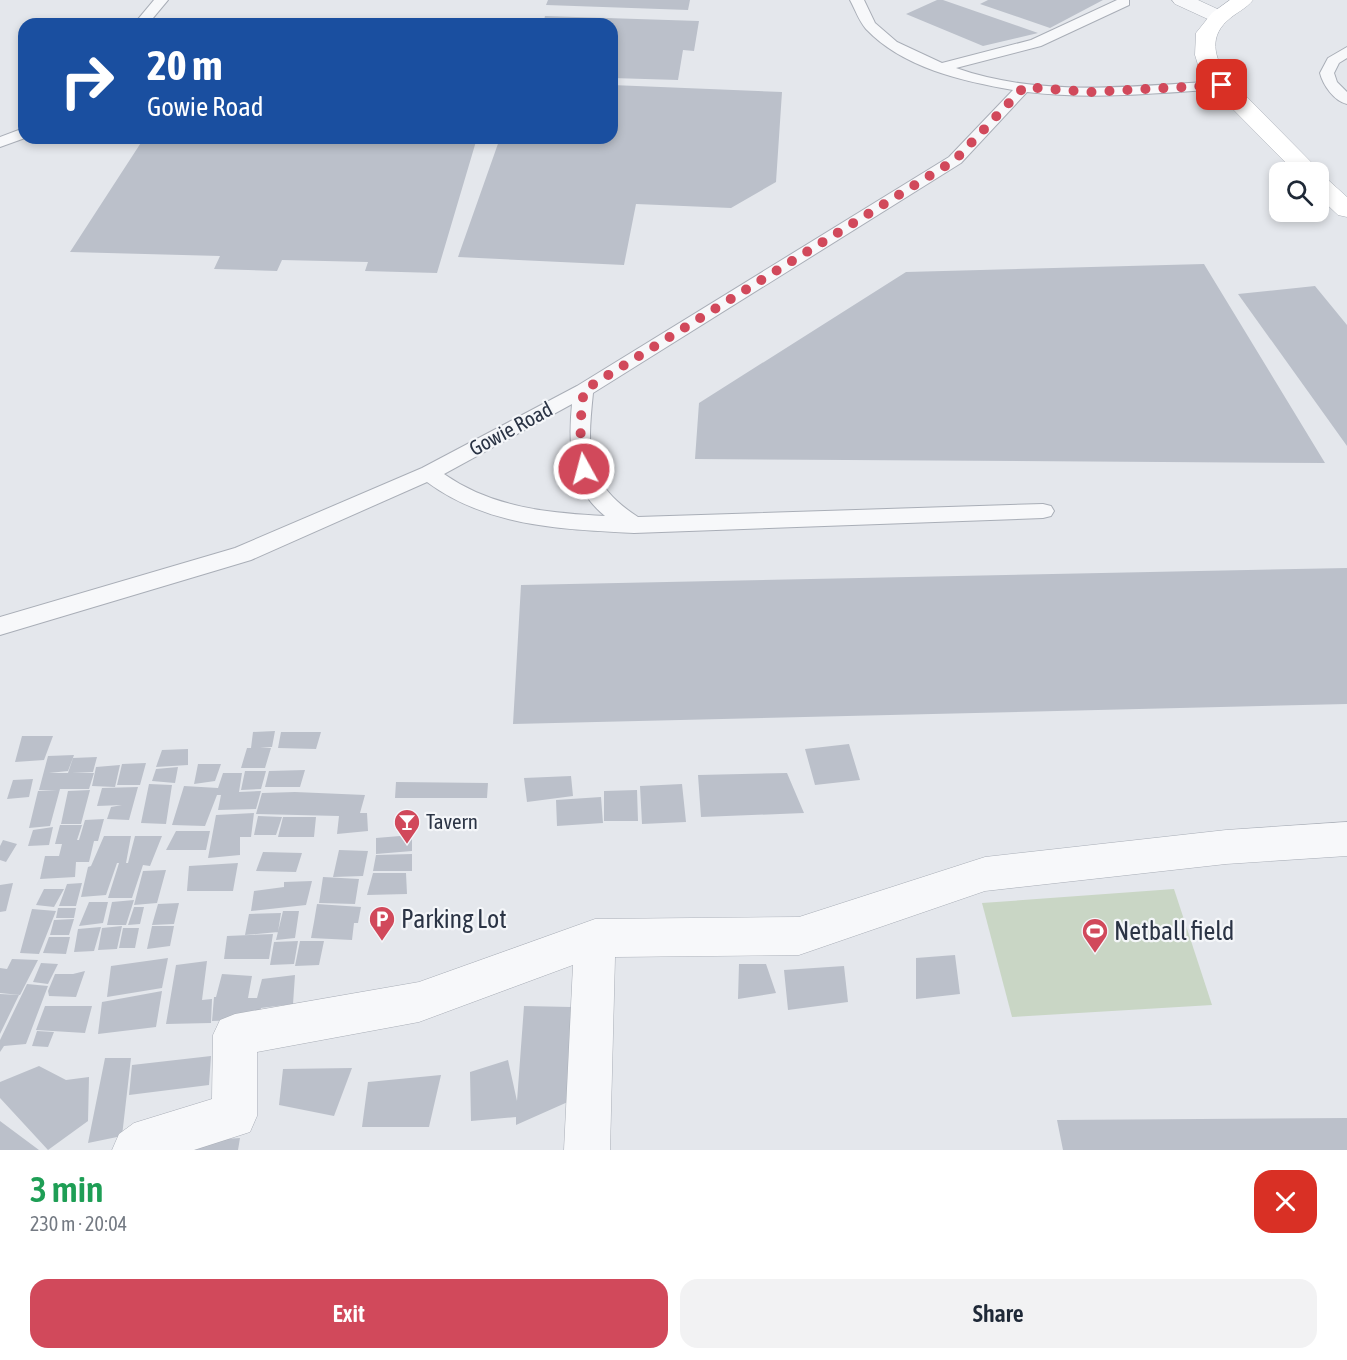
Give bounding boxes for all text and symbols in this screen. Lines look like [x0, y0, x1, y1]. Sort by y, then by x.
text: 20 m [147, 41, 222, 89]
icon: right [48, 42, 126, 120]
pin [1196, 59, 1247, 110]
icon: arrive [1205, 68, 1238, 101]
text: Gowie Road [147, 91, 264, 122]
map controls [1269, 162, 1329, 222]
button: search [1269, 162, 1329, 222]
street label: Gowie Road [465, 396, 556, 460]
position arrow [552, 437, 616, 501]
bar icon: Tavern [392, 807, 422, 845]
place label: Tavern [426, 809, 478, 833]
parking icon: Parking Lot [367, 904, 397, 942]
place label: Parking Lot [401, 904, 507, 934]
sports icon: Netball field [1080, 916, 1110, 954]
place label: Netball field [1114, 916, 1234, 946]
text: 3 min [30, 1168, 104, 1210]
button: close [1254, 1170, 1317, 1233]
text: 230 m · 20:04 [30, 1212, 127, 1235]
button: Exit [30, 1279, 668, 1348]
button: Share [680, 1279, 1317, 1348]

